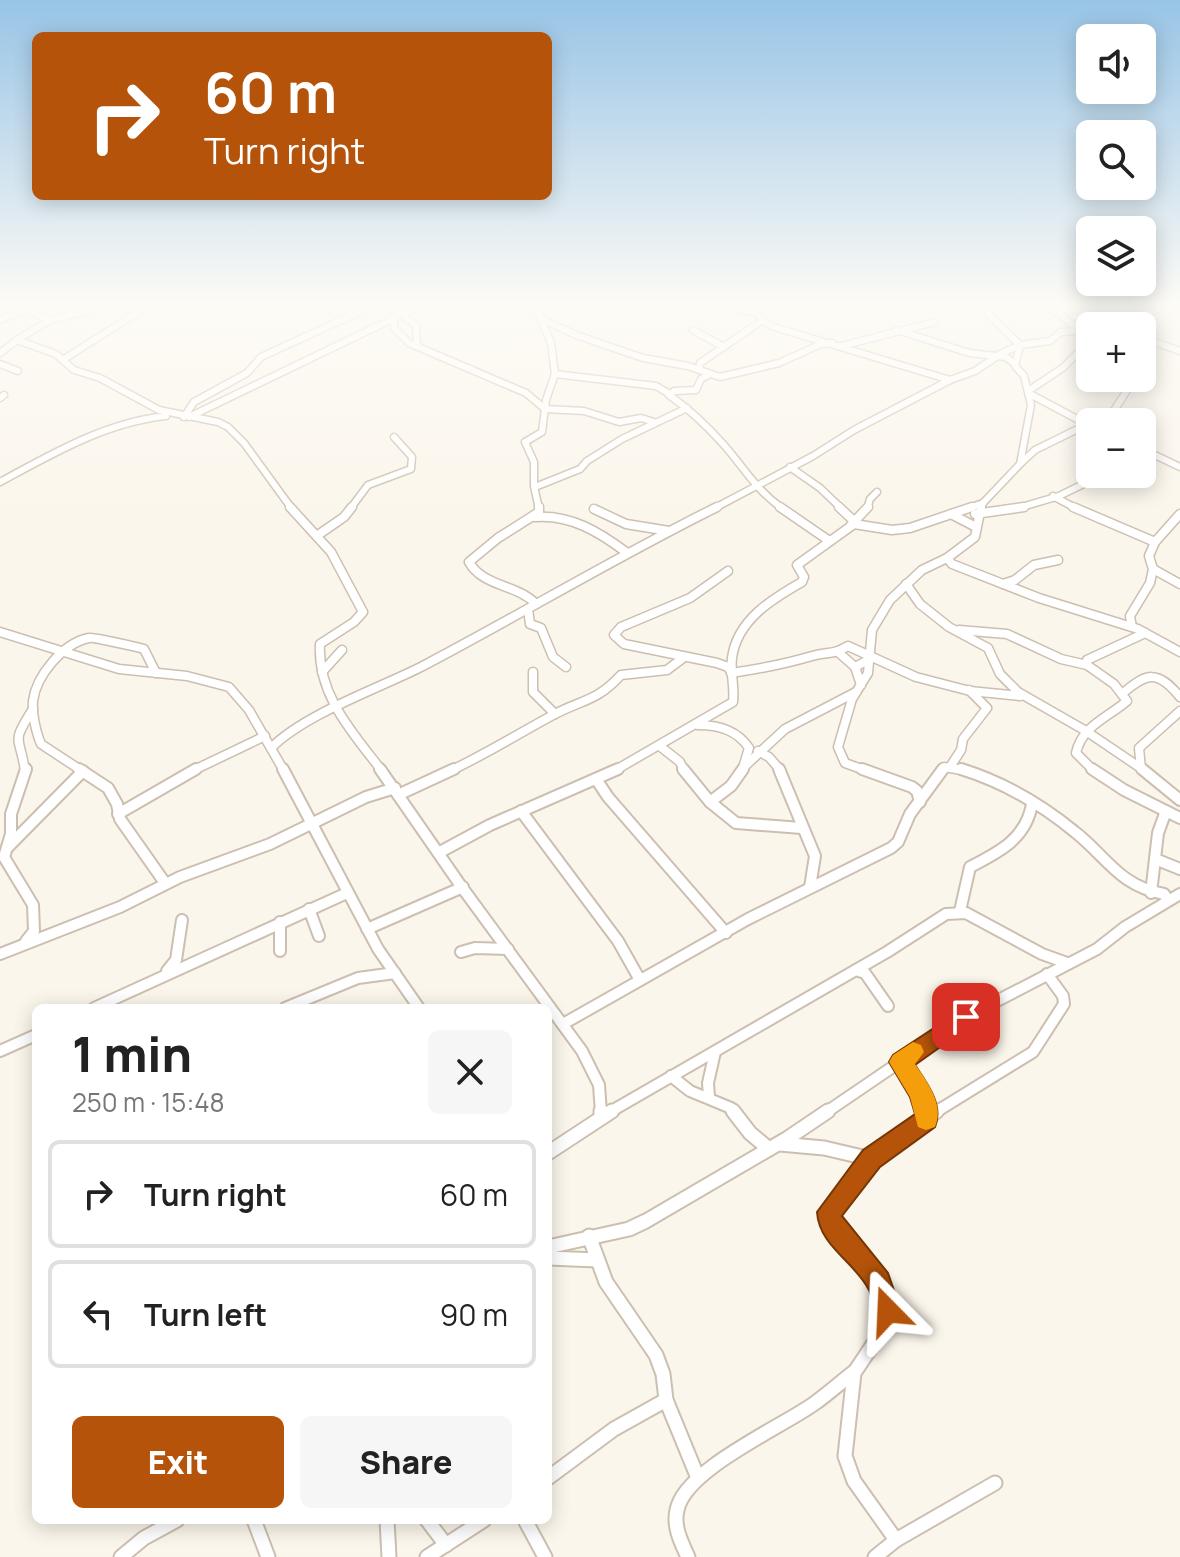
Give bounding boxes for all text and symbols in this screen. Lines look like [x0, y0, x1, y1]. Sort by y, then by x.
map controls [1076, 24, 1156, 488]
button: sound [1076, 24, 1156, 104]
text: 60 m [204, 53, 337, 130]
icon: right [72, 64, 176, 168]
button: search [1076, 120, 1156, 200]
text: Turn right [204, 126, 365, 175]
button: layers [1076, 216, 1156, 296]
button: + [1076, 312, 1156, 392]
button: − [1076, 408, 1156, 488]
pin [932, 983, 1000, 1051]
icon: arrive [944, 995, 988, 1039]
text: 1 min [72, 1021, 192, 1086]
button: close [428, 1030, 512, 1114]
text: 250 m · 15:48 [72, 1084, 225, 1120]
icon: right [76, 1172, 120, 1216]
text: Turn right [144, 1174, 287, 1215]
text: 60 m [440, 1174, 508, 1215]
position arrow [846, 1269, 930, 1353]
icon: left [76, 1292, 120, 1336]
text: Turn left [144, 1294, 267, 1335]
text: 90 m [440, 1294, 508, 1335]
button: Exit [72, 1416, 284, 1508]
button: Share [300, 1416, 512, 1508]

